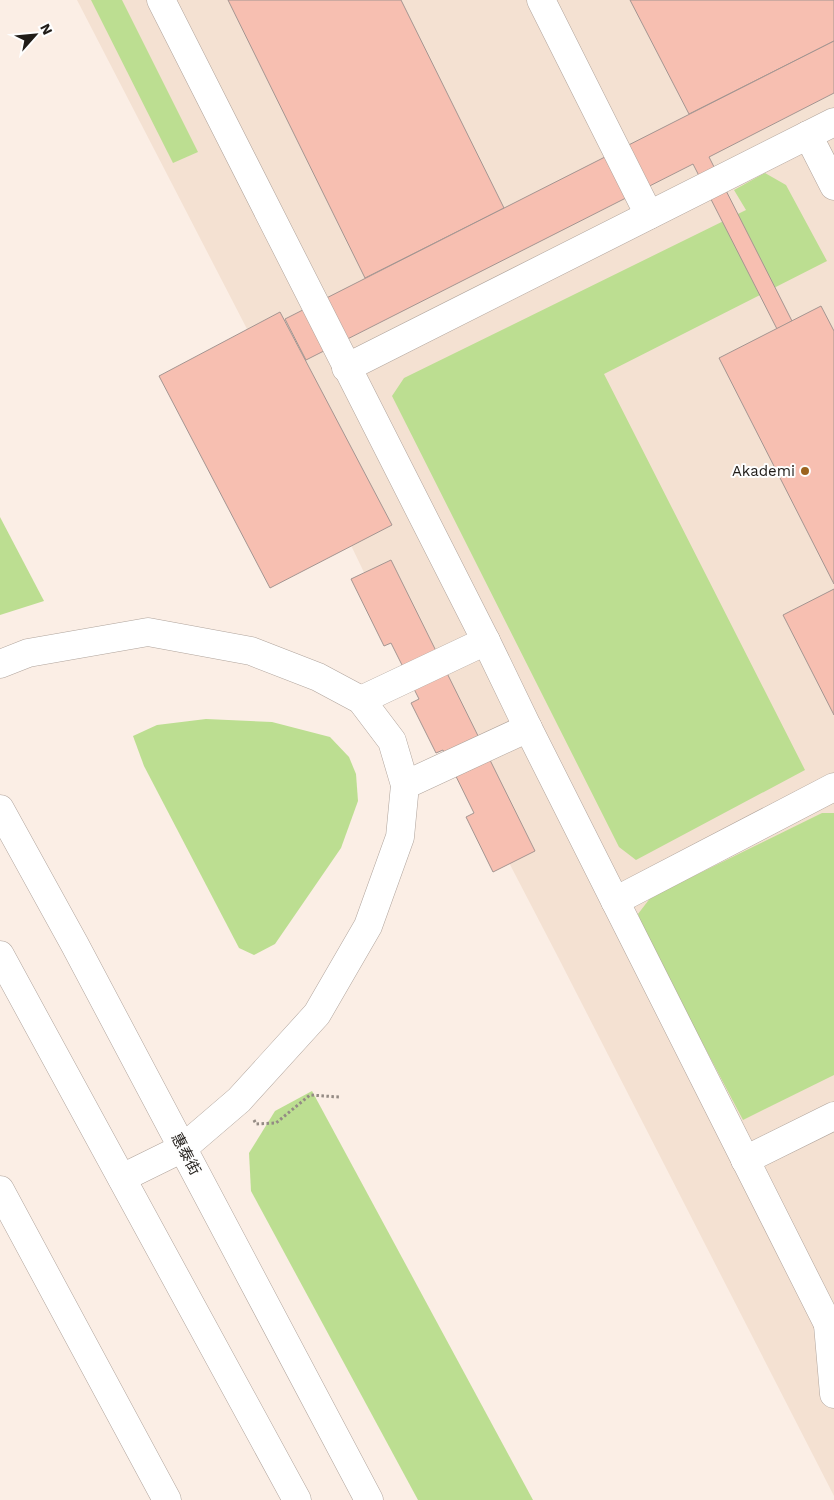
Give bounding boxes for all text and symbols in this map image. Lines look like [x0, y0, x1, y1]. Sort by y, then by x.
north arrow [10, 10, 60, 60]
text: N [37, 21, 56, 37]
place label: Akademi [732, 462, 795, 480]
marker: Akademi [799, 465, 811, 477]
street label: 惠泰街 [167, 1130, 205, 1178]

